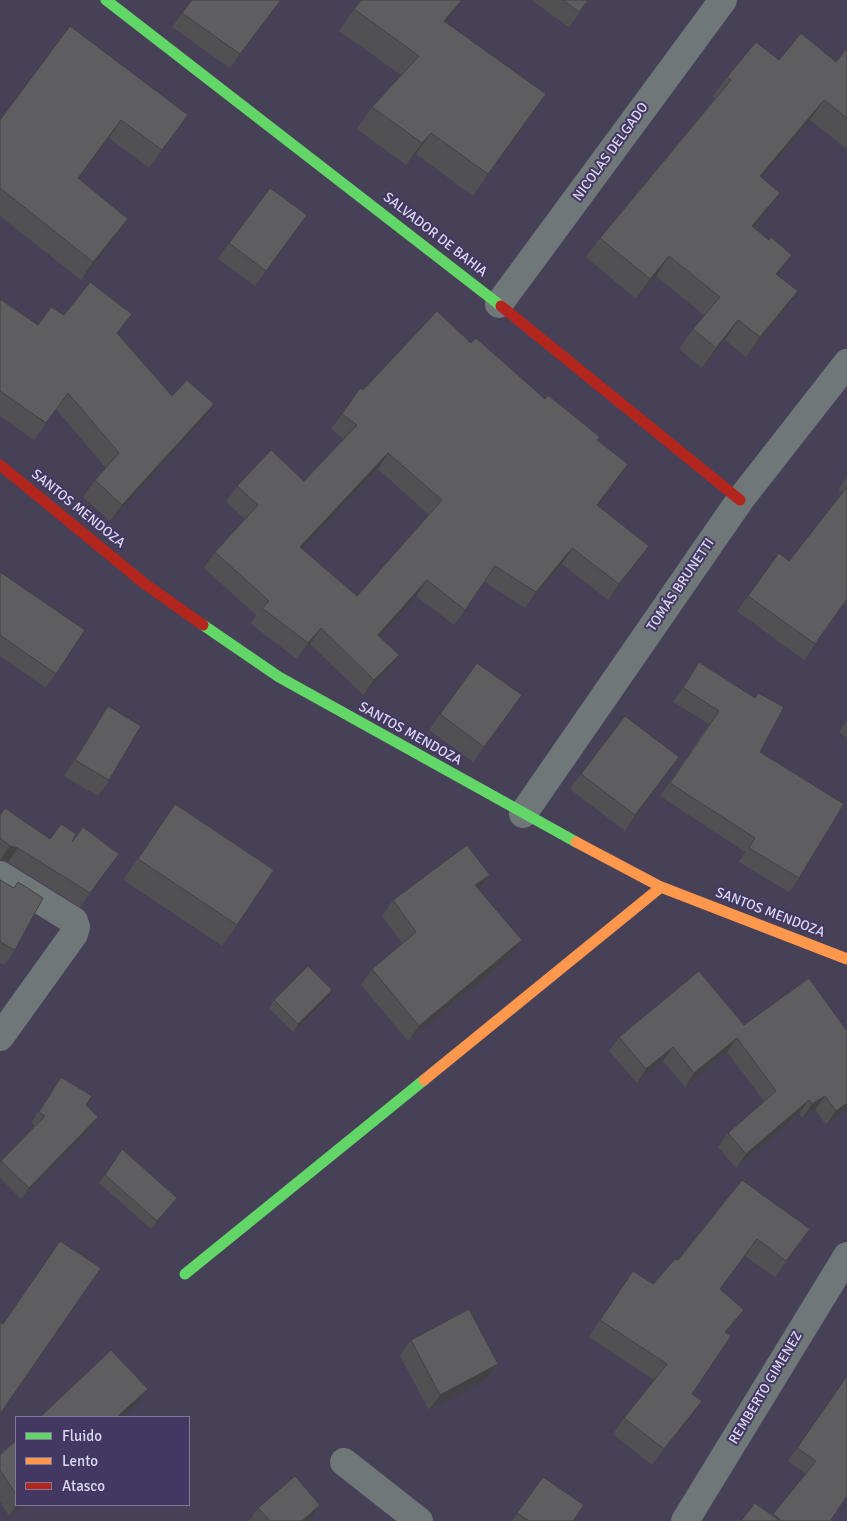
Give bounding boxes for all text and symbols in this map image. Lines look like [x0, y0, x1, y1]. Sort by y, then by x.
street label: NICOLAS DELGADO [570, 100, 652, 204]
street label: SALVADOR DE BAHIA [380, 189, 490, 281]
street label: SANTOS MENDOZA [28, 466, 128, 552]
street label: TOMÁS BRUNETTI [644, 535, 718, 635]
street label: SANTOS MENDOZA [355, 699, 465, 769]
street label: SANTOS MENDOZA [713, 884, 827, 942]
street label: REMBERTO GIMENEZ [726, 1329, 806, 1447]
legend [15, 1416, 190, 1506]
text: Fluido [62, 1427, 102, 1445]
text: Lento [62, 1452, 98, 1470]
text: Atasco [62, 1477, 105, 1495]

